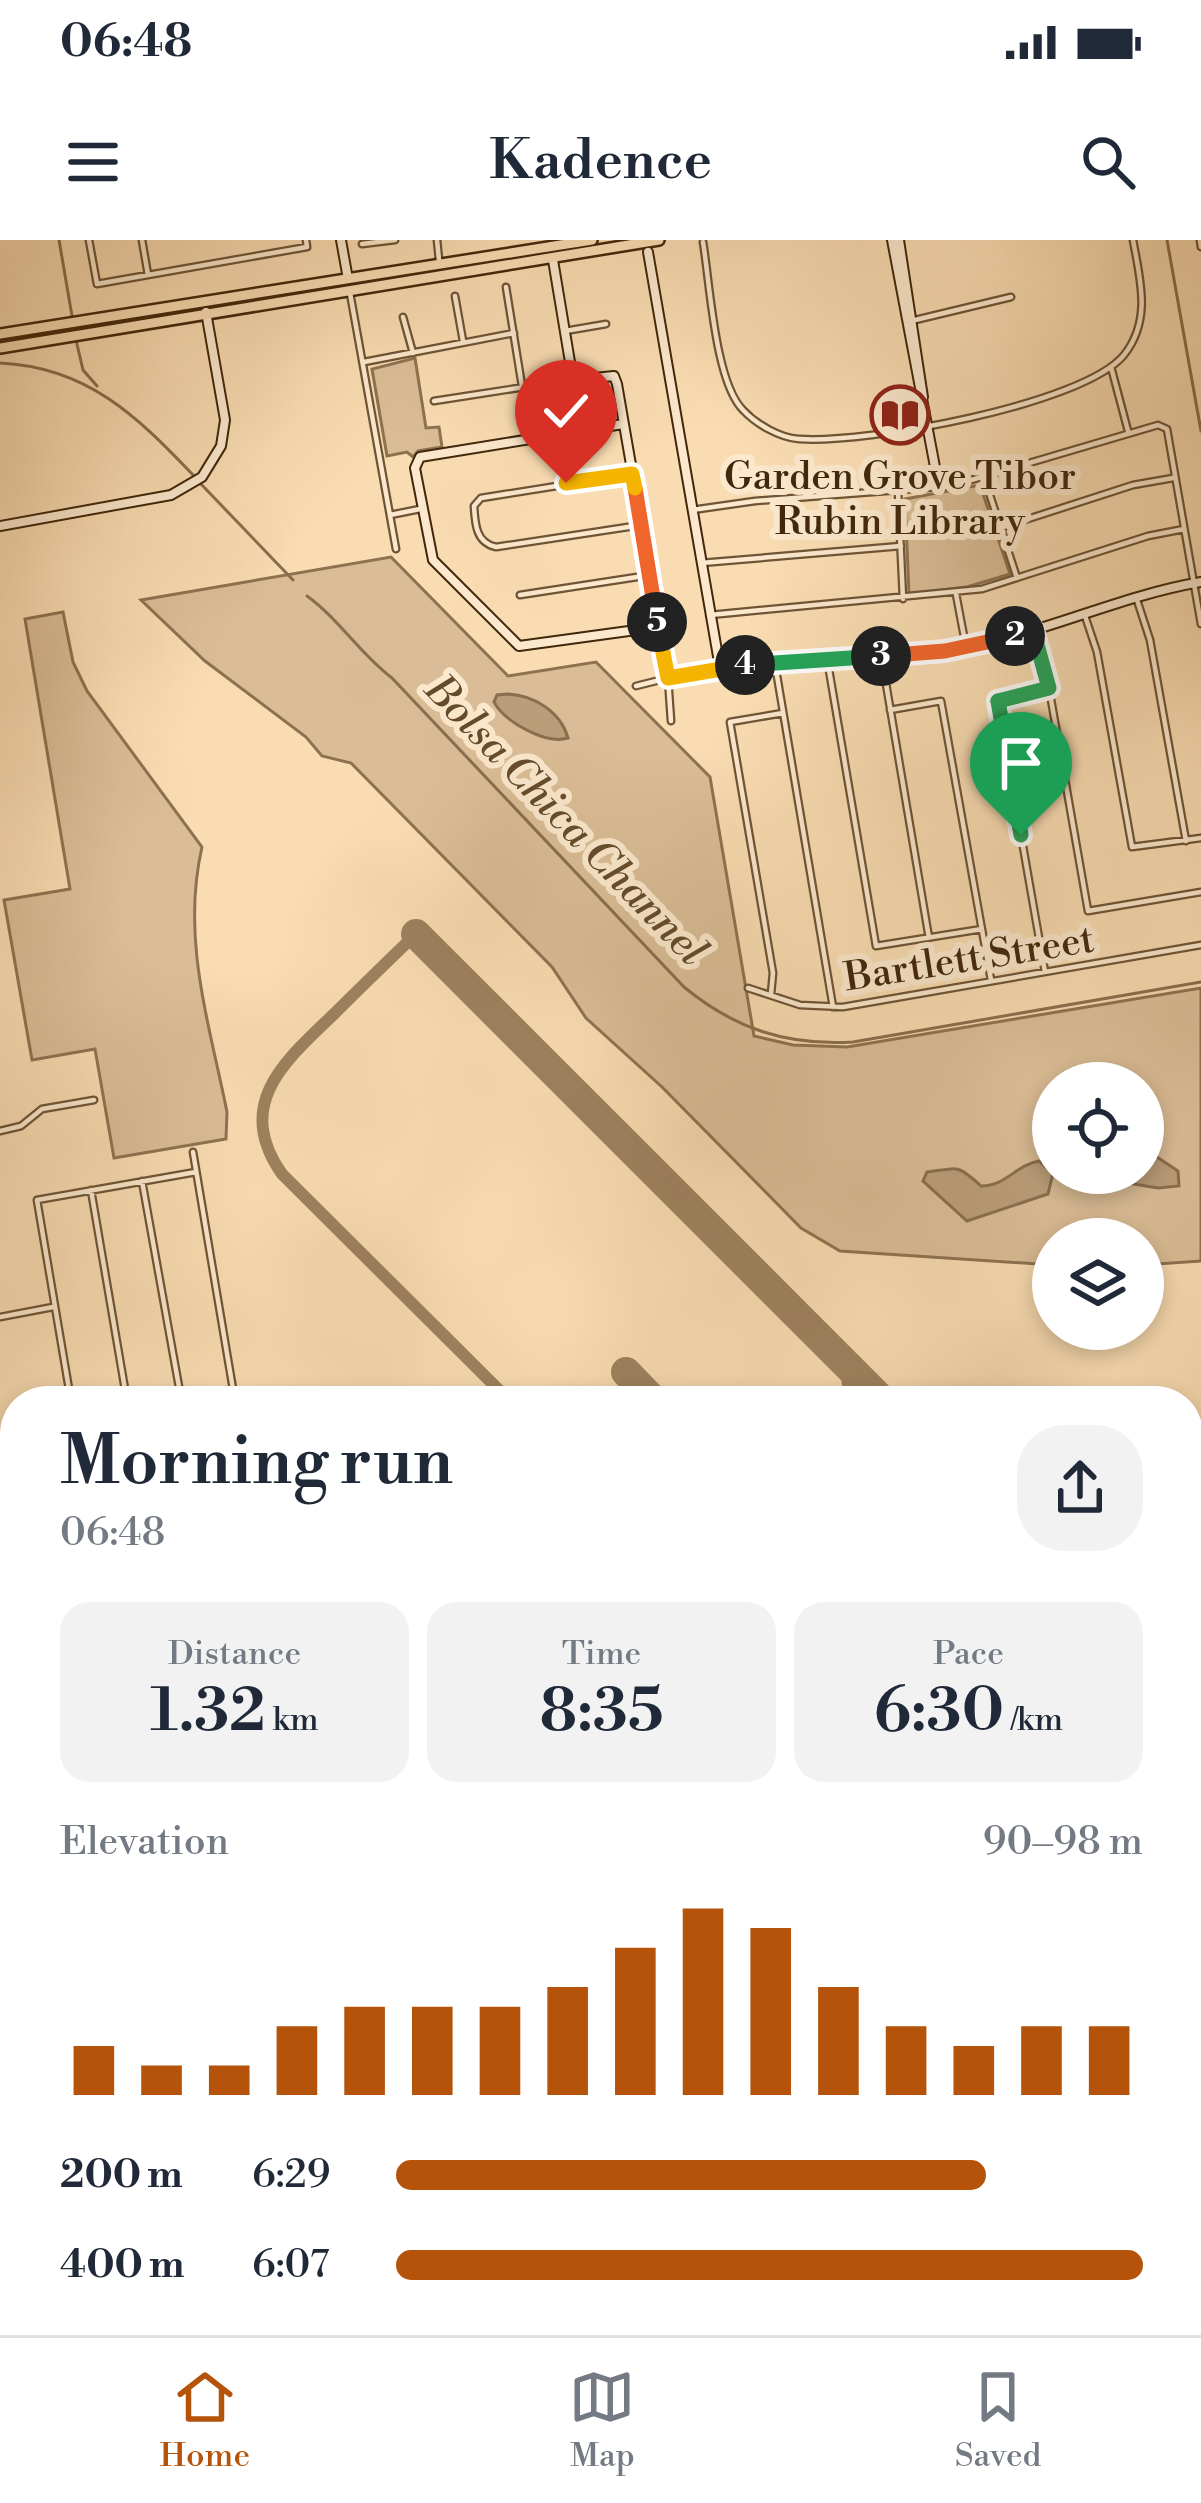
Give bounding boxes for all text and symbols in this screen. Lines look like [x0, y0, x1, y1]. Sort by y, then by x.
text: 06:48 [60, 14, 192, 71]
text: Kadence [489, 128, 712, 196]
icon: menu [60, 129, 126, 195]
icon: search [1075, 129, 1141, 195]
pin [515, 360, 617, 483]
icon: check [533, 378, 599, 444]
library icon: Garden Grove Tibor Rubin Library [869, 384, 931, 446]
place label: Garden Grove Tibor Rubin Library [724, 453, 1076, 547]
pin: 5 [627, 592, 687, 652]
text: 5 [647, 601, 667, 642]
pin: 2 [985, 606, 1045, 666]
text: 2 [1005, 615, 1025, 656]
pin: 3 [851, 626, 911, 686]
pin: 4 [715, 635, 775, 695]
text: 3 [871, 635, 891, 676]
text: 4 [734, 644, 756, 685]
water label: Bolsa Chica Channel [412, 663, 718, 978]
pin [970, 712, 1072, 835]
icon: arrive [988, 730, 1054, 796]
street label: Bartlett Street [840, 916, 1098, 1004]
map controls [1032, 1062, 1164, 1350]
button: locate [1032, 1062, 1164, 1194]
button: layers [1032, 1218, 1164, 1350]
text: Morning run [60, 1422, 453, 1505]
button: share [1017, 1425, 1143, 1551]
text: 06:48 [60, 1509, 165, 1558]
text: Distance [168, 1634, 301, 1675]
text: Time [562, 1634, 641, 1675]
text: Pace [933, 1634, 1004, 1675]
text: 1.32 [150, 1675, 266, 1750]
text: 8:35 [539, 1675, 664, 1750]
text: 6:30 [874, 1675, 1004, 1750]
text: km [266, 1700, 319, 1741]
text: /km [1004, 1700, 1063, 1741]
text: Elevation [60, 1818, 229, 1867]
text: 90–98 m [983, 1818, 1143, 1867]
text: 200 m [60, 2151, 183, 2200]
text: 6:29 [252, 2151, 330, 2200]
text: 400 m [60, 2241, 185, 2290]
text: 6:07 [252, 2241, 330, 2290]
tab: Home [160, 2364, 250, 2477]
tab: Map [569, 2364, 635, 2477]
tab: Saved [955, 2364, 1041, 2477]

